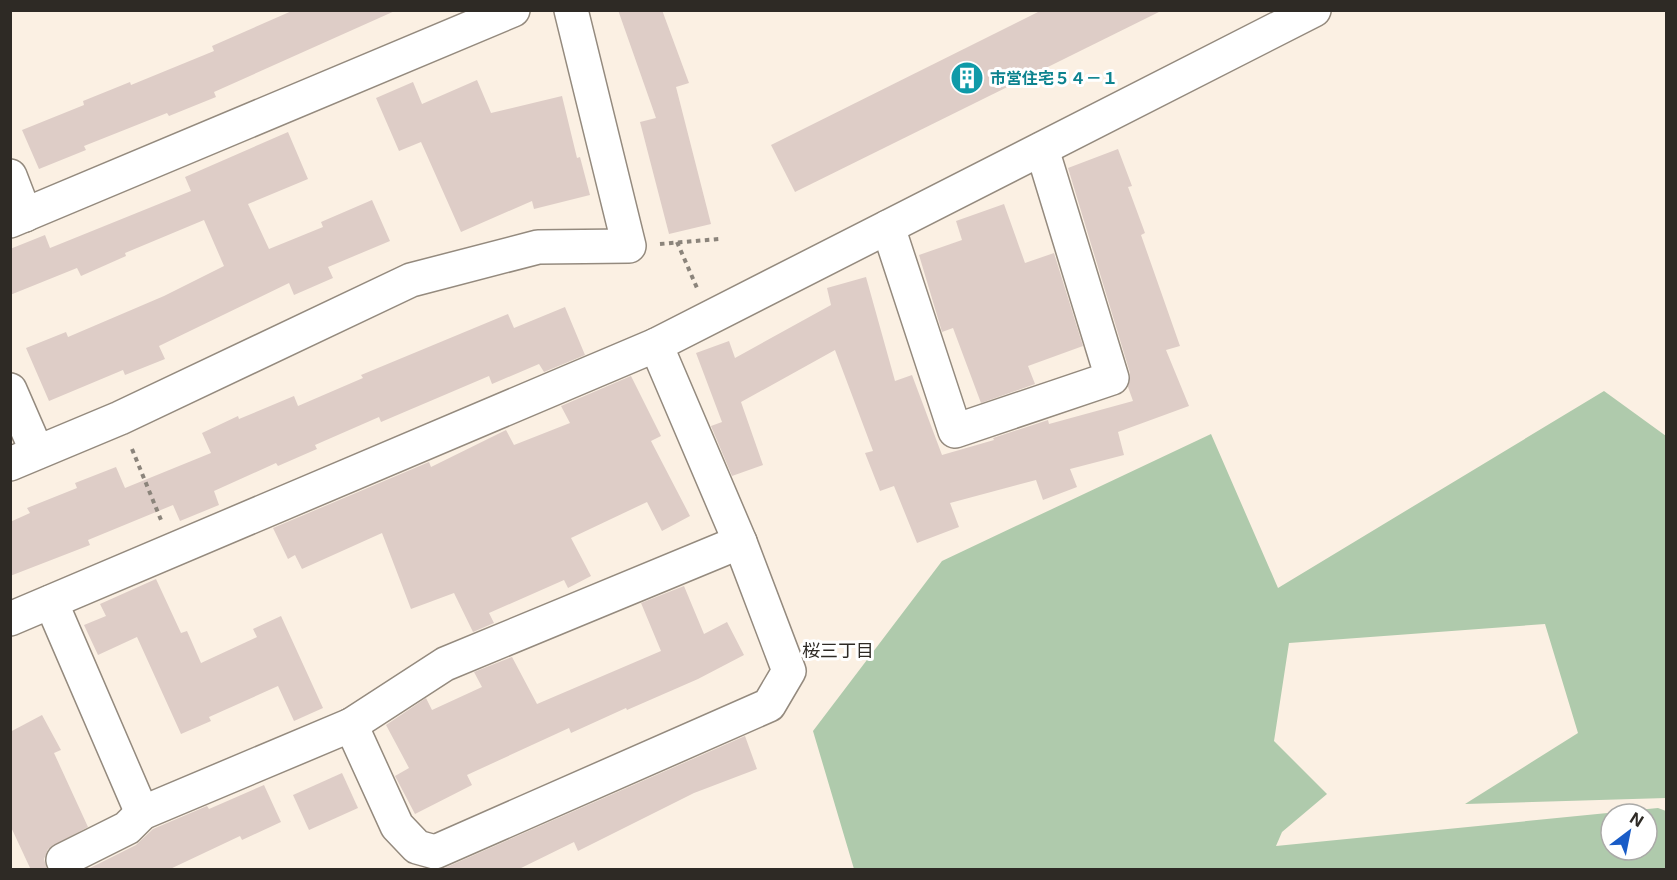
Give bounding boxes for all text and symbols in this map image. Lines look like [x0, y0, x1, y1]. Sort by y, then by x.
building icon: 市営住宅５４－１ [949, 60, 985, 96]
place label: 市営住宅５４－１ [990, 68, 1118, 88]
district label: 桜三丁目 [802, 640, 874, 661]
north arrow [1599, 802, 1659, 862]
text: N [1626, 808, 1647, 831]

